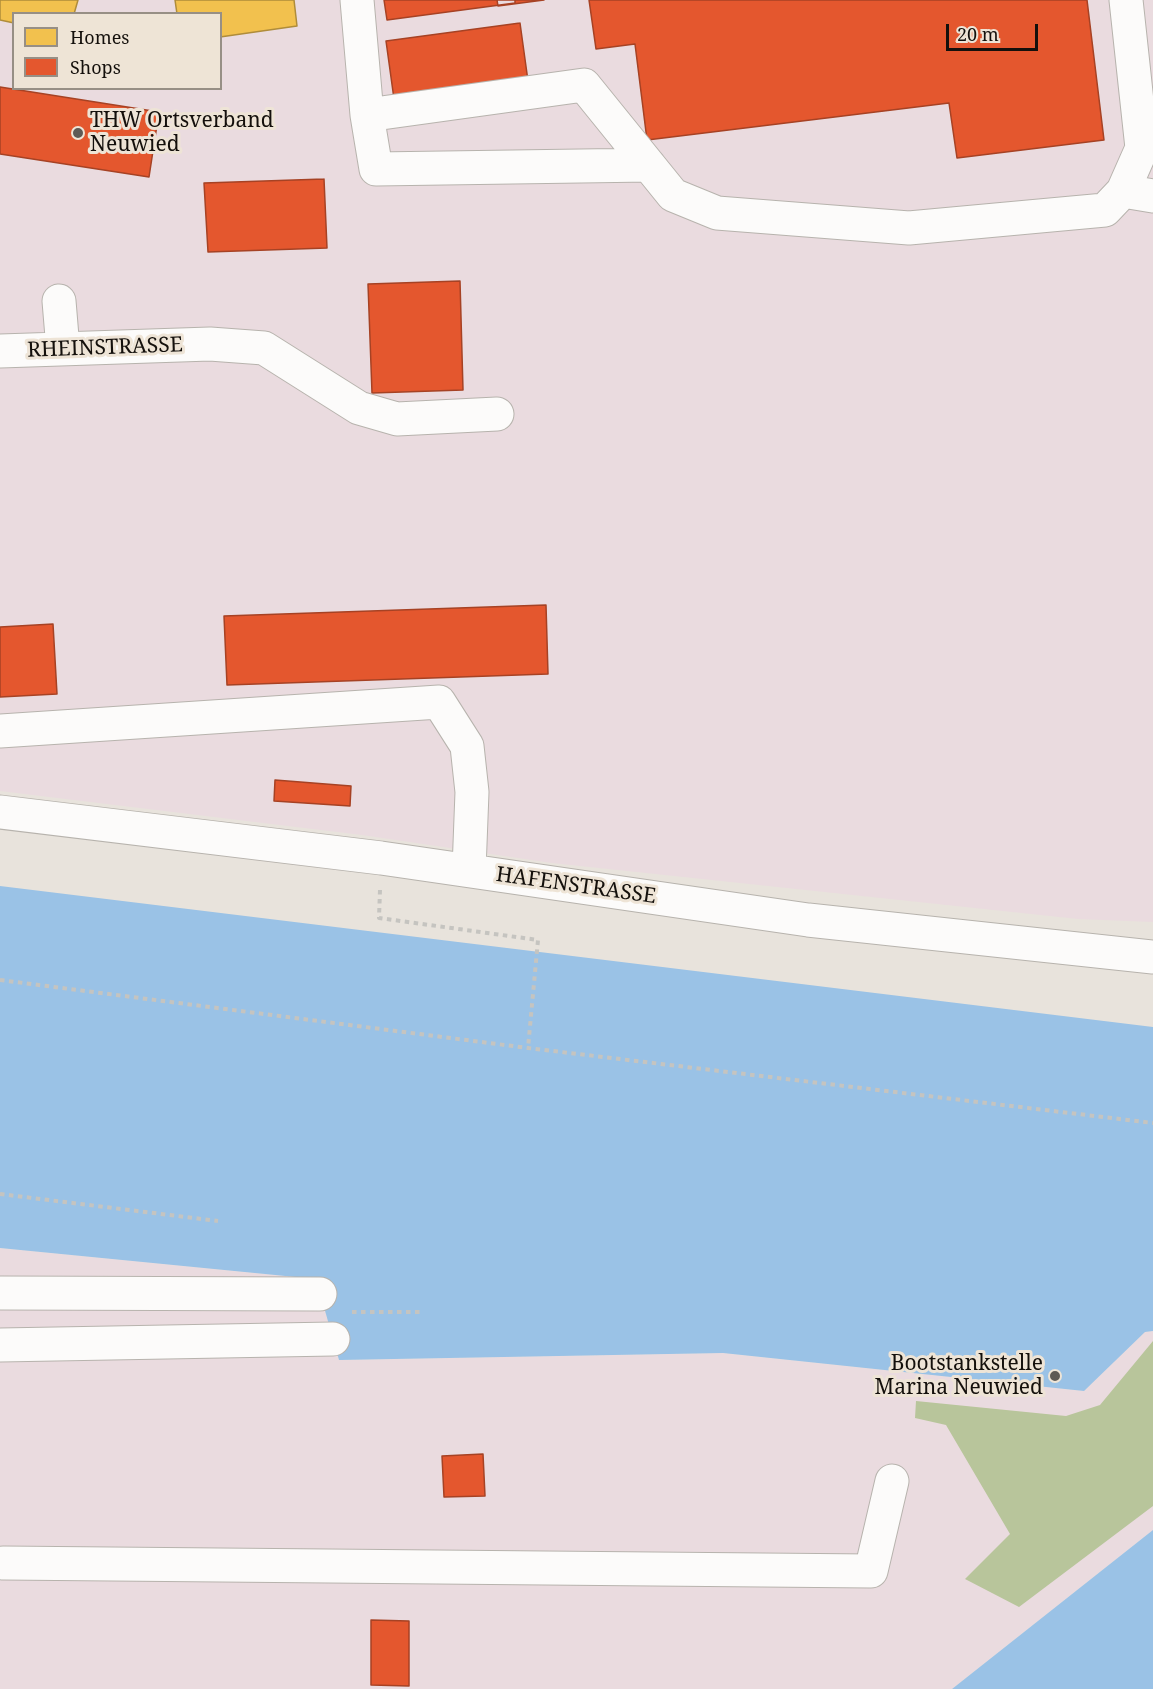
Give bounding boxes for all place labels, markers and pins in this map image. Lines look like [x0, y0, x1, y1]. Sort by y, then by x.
place label: THW Ortsverband Neuwied [90, 108, 274, 158]
marker: THW Ortsverband Neuwied [71, 126, 85, 140]
place label: Bootstankstelle Marina Neuwied [874, 1351, 1043, 1401]
marker: Bootstankstelle Marina Neuwied [1048, 1369, 1062, 1383]

